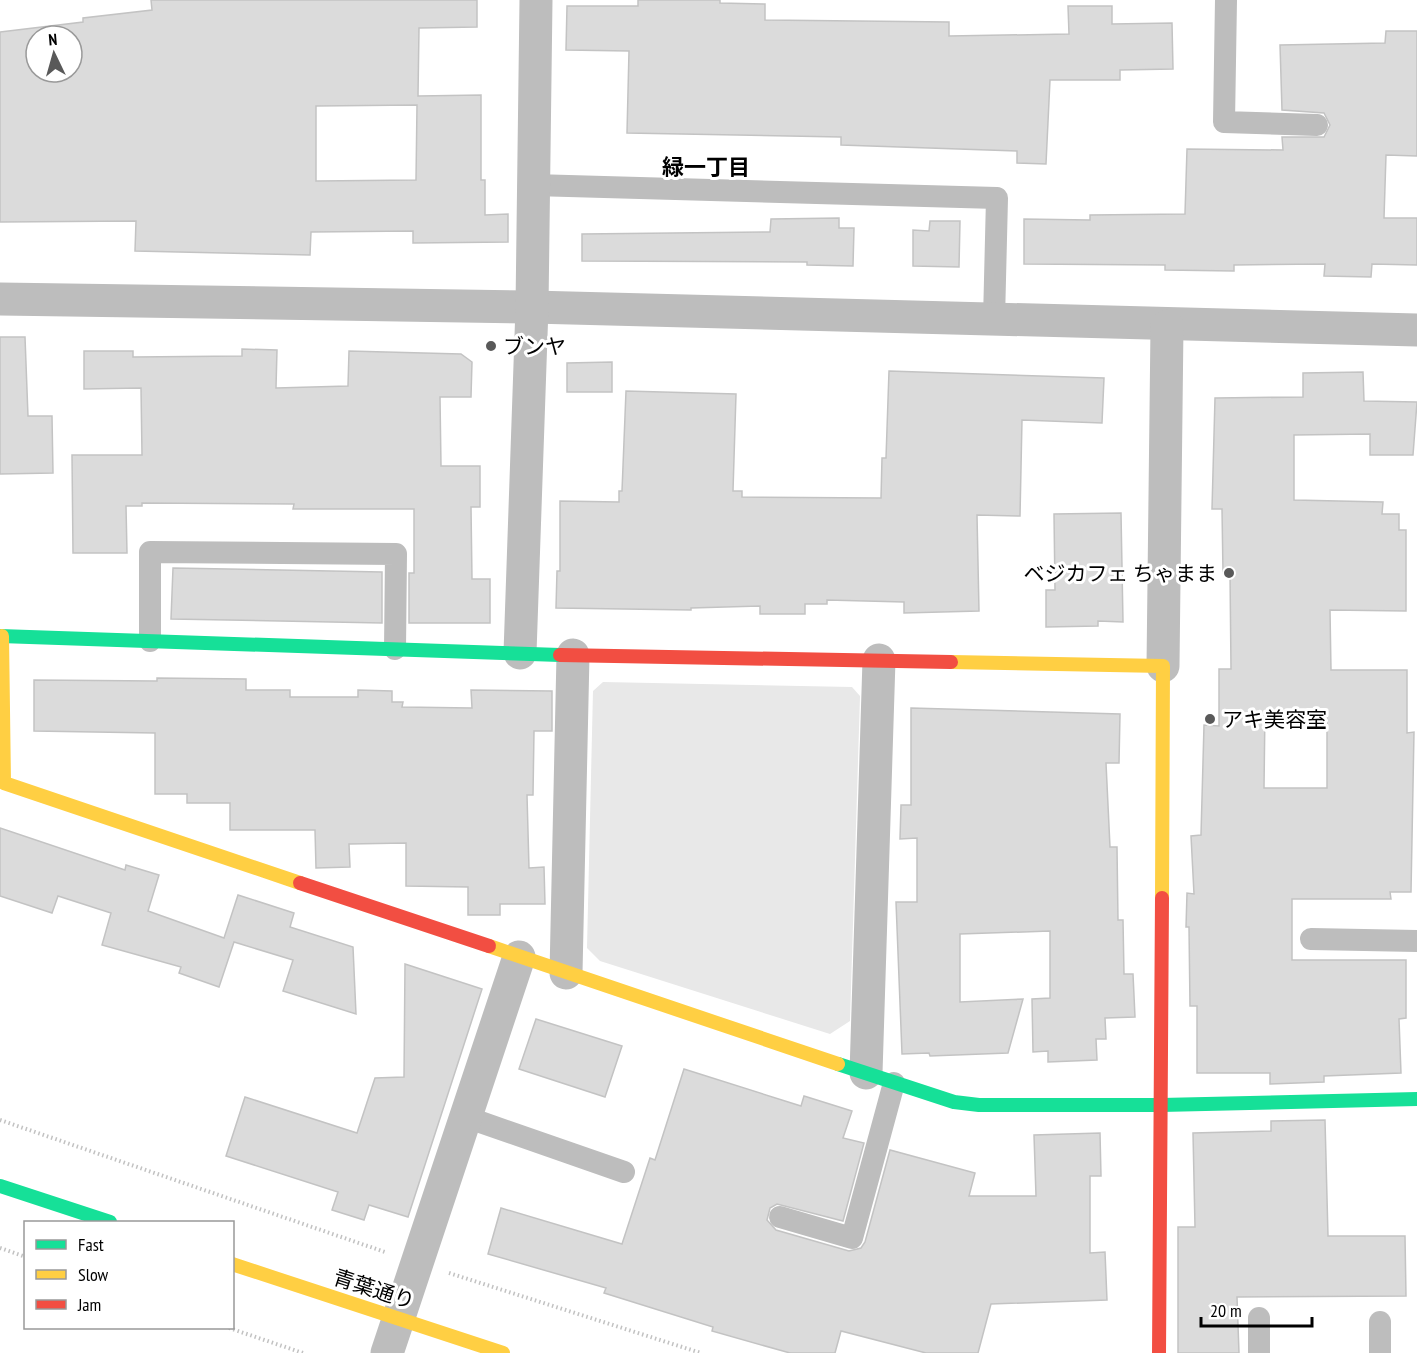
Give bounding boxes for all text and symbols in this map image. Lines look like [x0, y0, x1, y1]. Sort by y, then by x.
north arrow [24, 24, 84, 84]
text: N [48, 29, 58, 49]
district label: 緑一丁目 [662, 153, 750, 181]
place label: ブンヤ [503, 333, 566, 360]
marker: ブンヤ [484, 339, 498, 353]
place label: ベジカフェ ちゃまま [1024, 560, 1217, 587]
marker: ベジカフェ ちゃまま [1222, 566, 1236, 580]
place label: アキ美容室 [1222, 706, 1327, 733]
marker: アキ美容室 [1203, 712, 1217, 726]
legend [24, 1221, 234, 1329]
text: Fast [78, 1233, 104, 1256]
text: Slow [78, 1263, 109, 1286]
street label: 青葉通り [330, 1263, 418, 1315]
scale bar [1201, 1290, 1312, 1328]
text: Jam [77, 1293, 101, 1316]
text: 20 m [1210, 1299, 1242, 1322]

